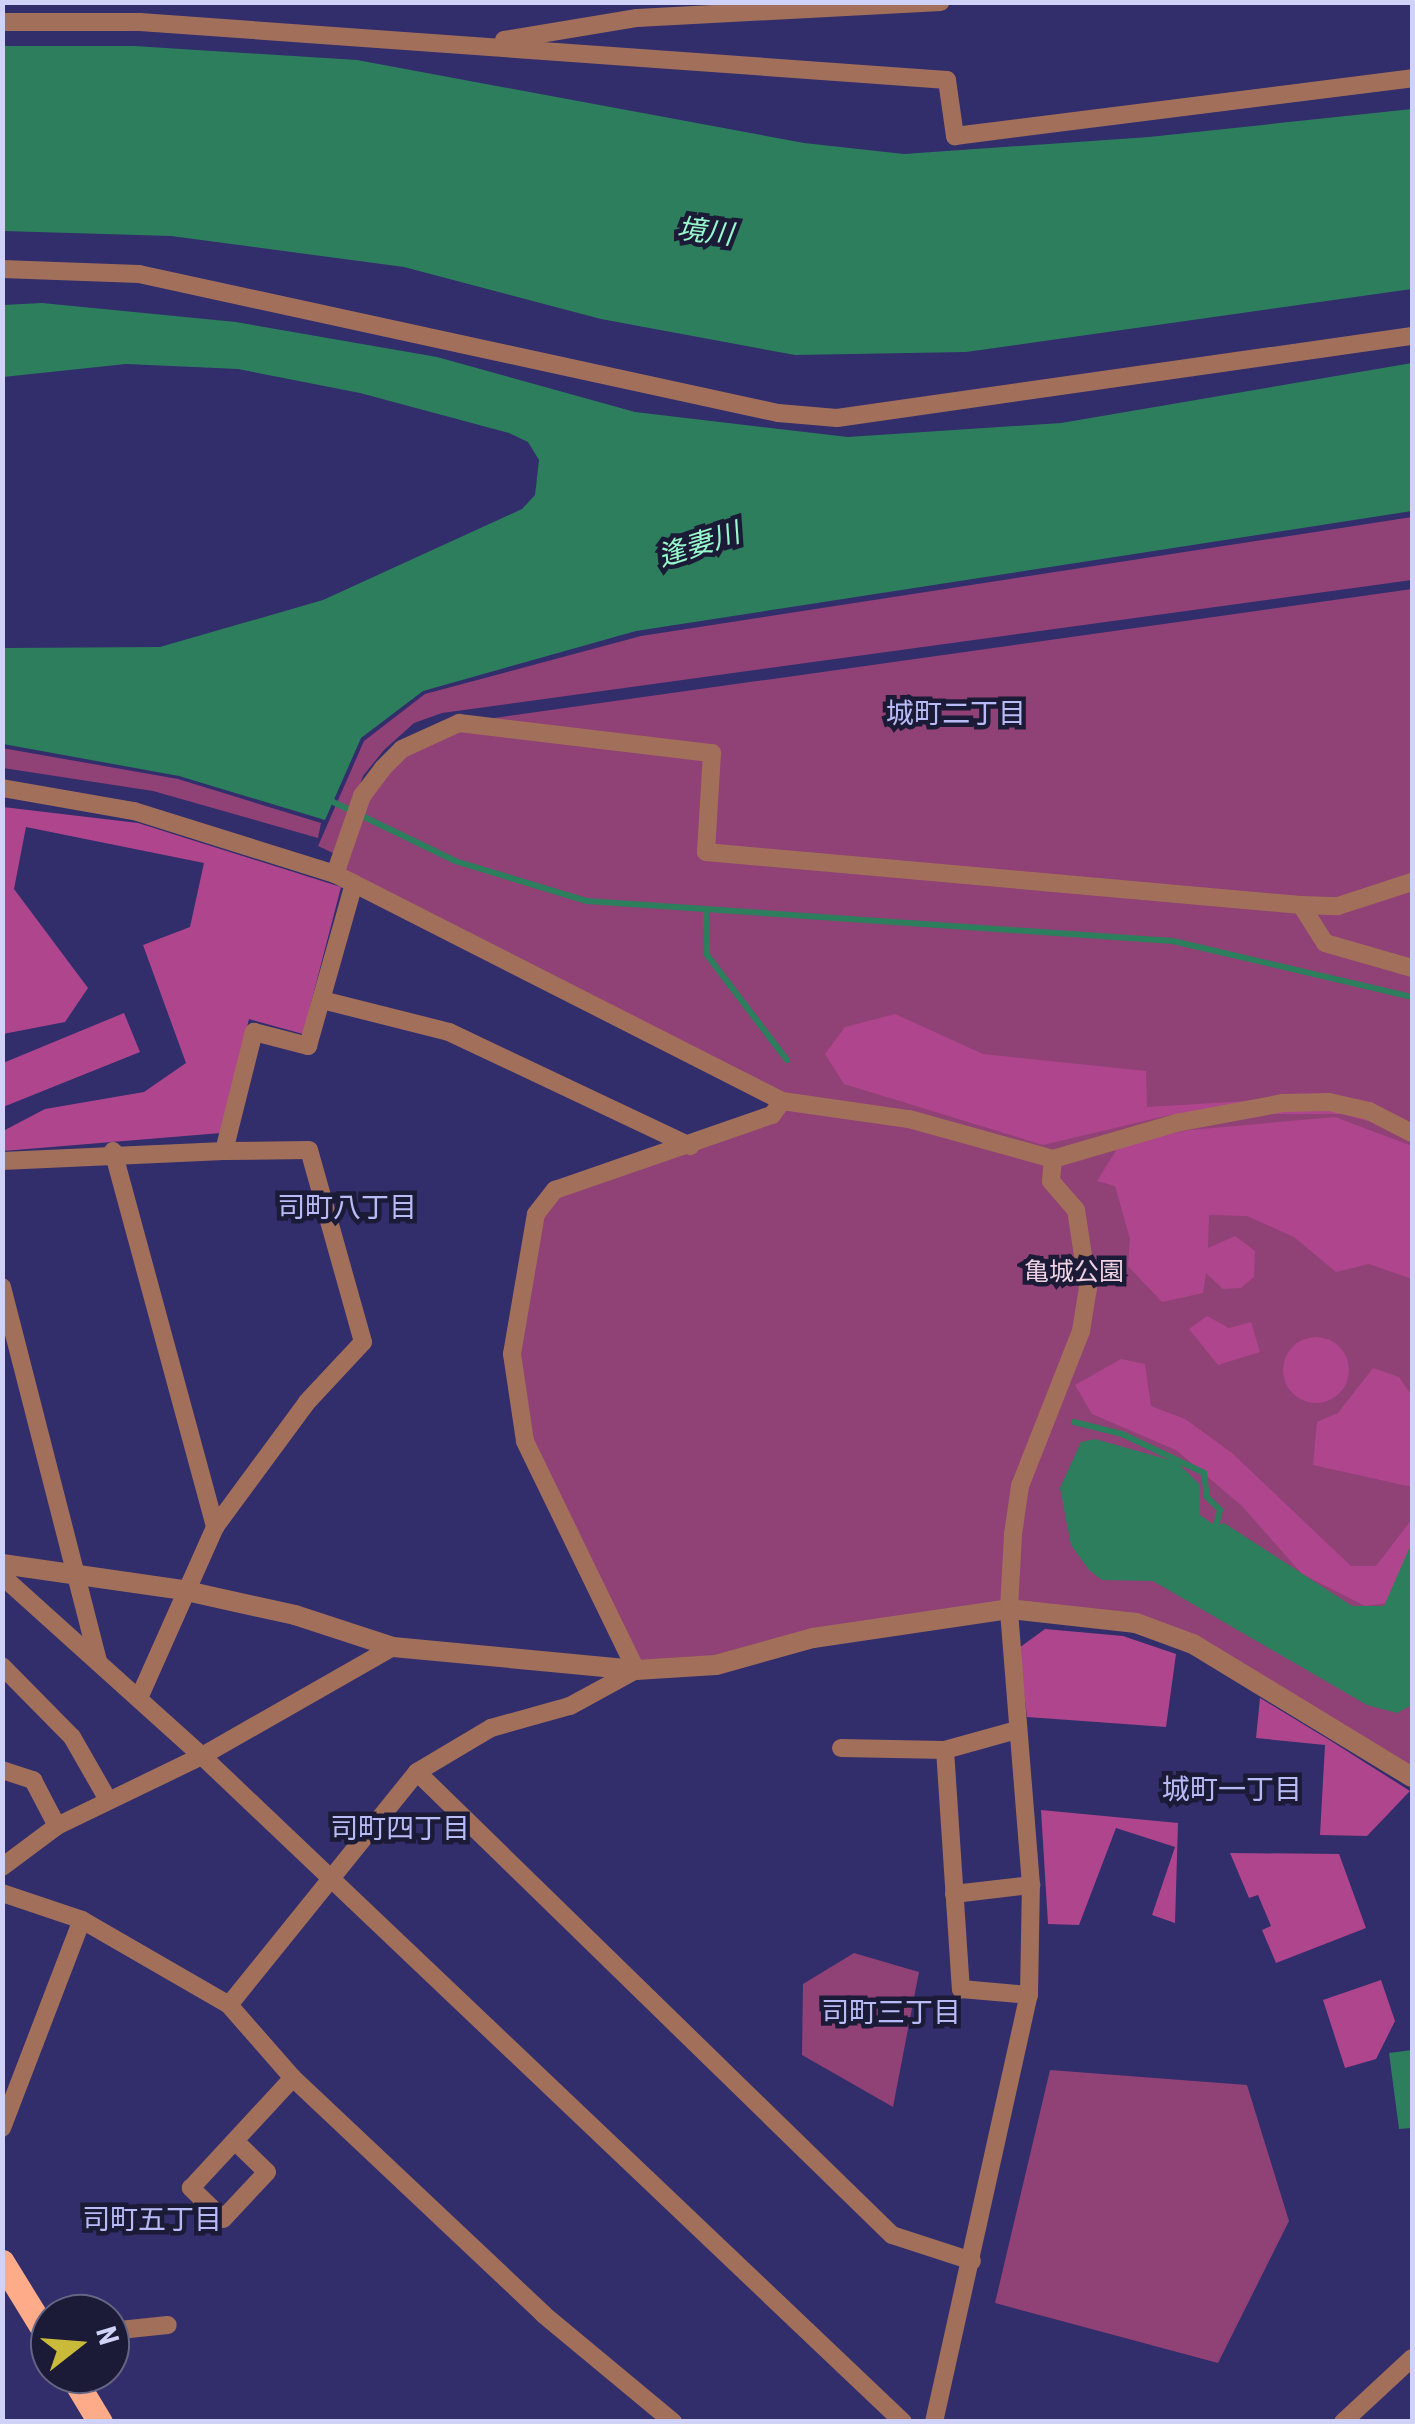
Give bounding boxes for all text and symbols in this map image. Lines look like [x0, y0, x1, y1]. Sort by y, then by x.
water label: 境川 [675, 212, 735, 252]
water label: 逢妻川 [654, 516, 744, 574]
district label: 城町二丁目 [886, 697, 1026, 731]
district label: 司町八丁目 [277, 1191, 417, 1225]
park label: 亀城公園 [1024, 1257, 1124, 1287]
district label: 城町一丁目 [1162, 1773, 1302, 1807]
district label: 司町四丁目 [330, 1812, 470, 1846]
district label: 司町三丁目 [821, 1996, 961, 2030]
district label: 司町五丁目 [82, 2203, 222, 2237]
north arrow [30, 2294, 130, 2394]
text: N [89, 2323, 126, 2349]

